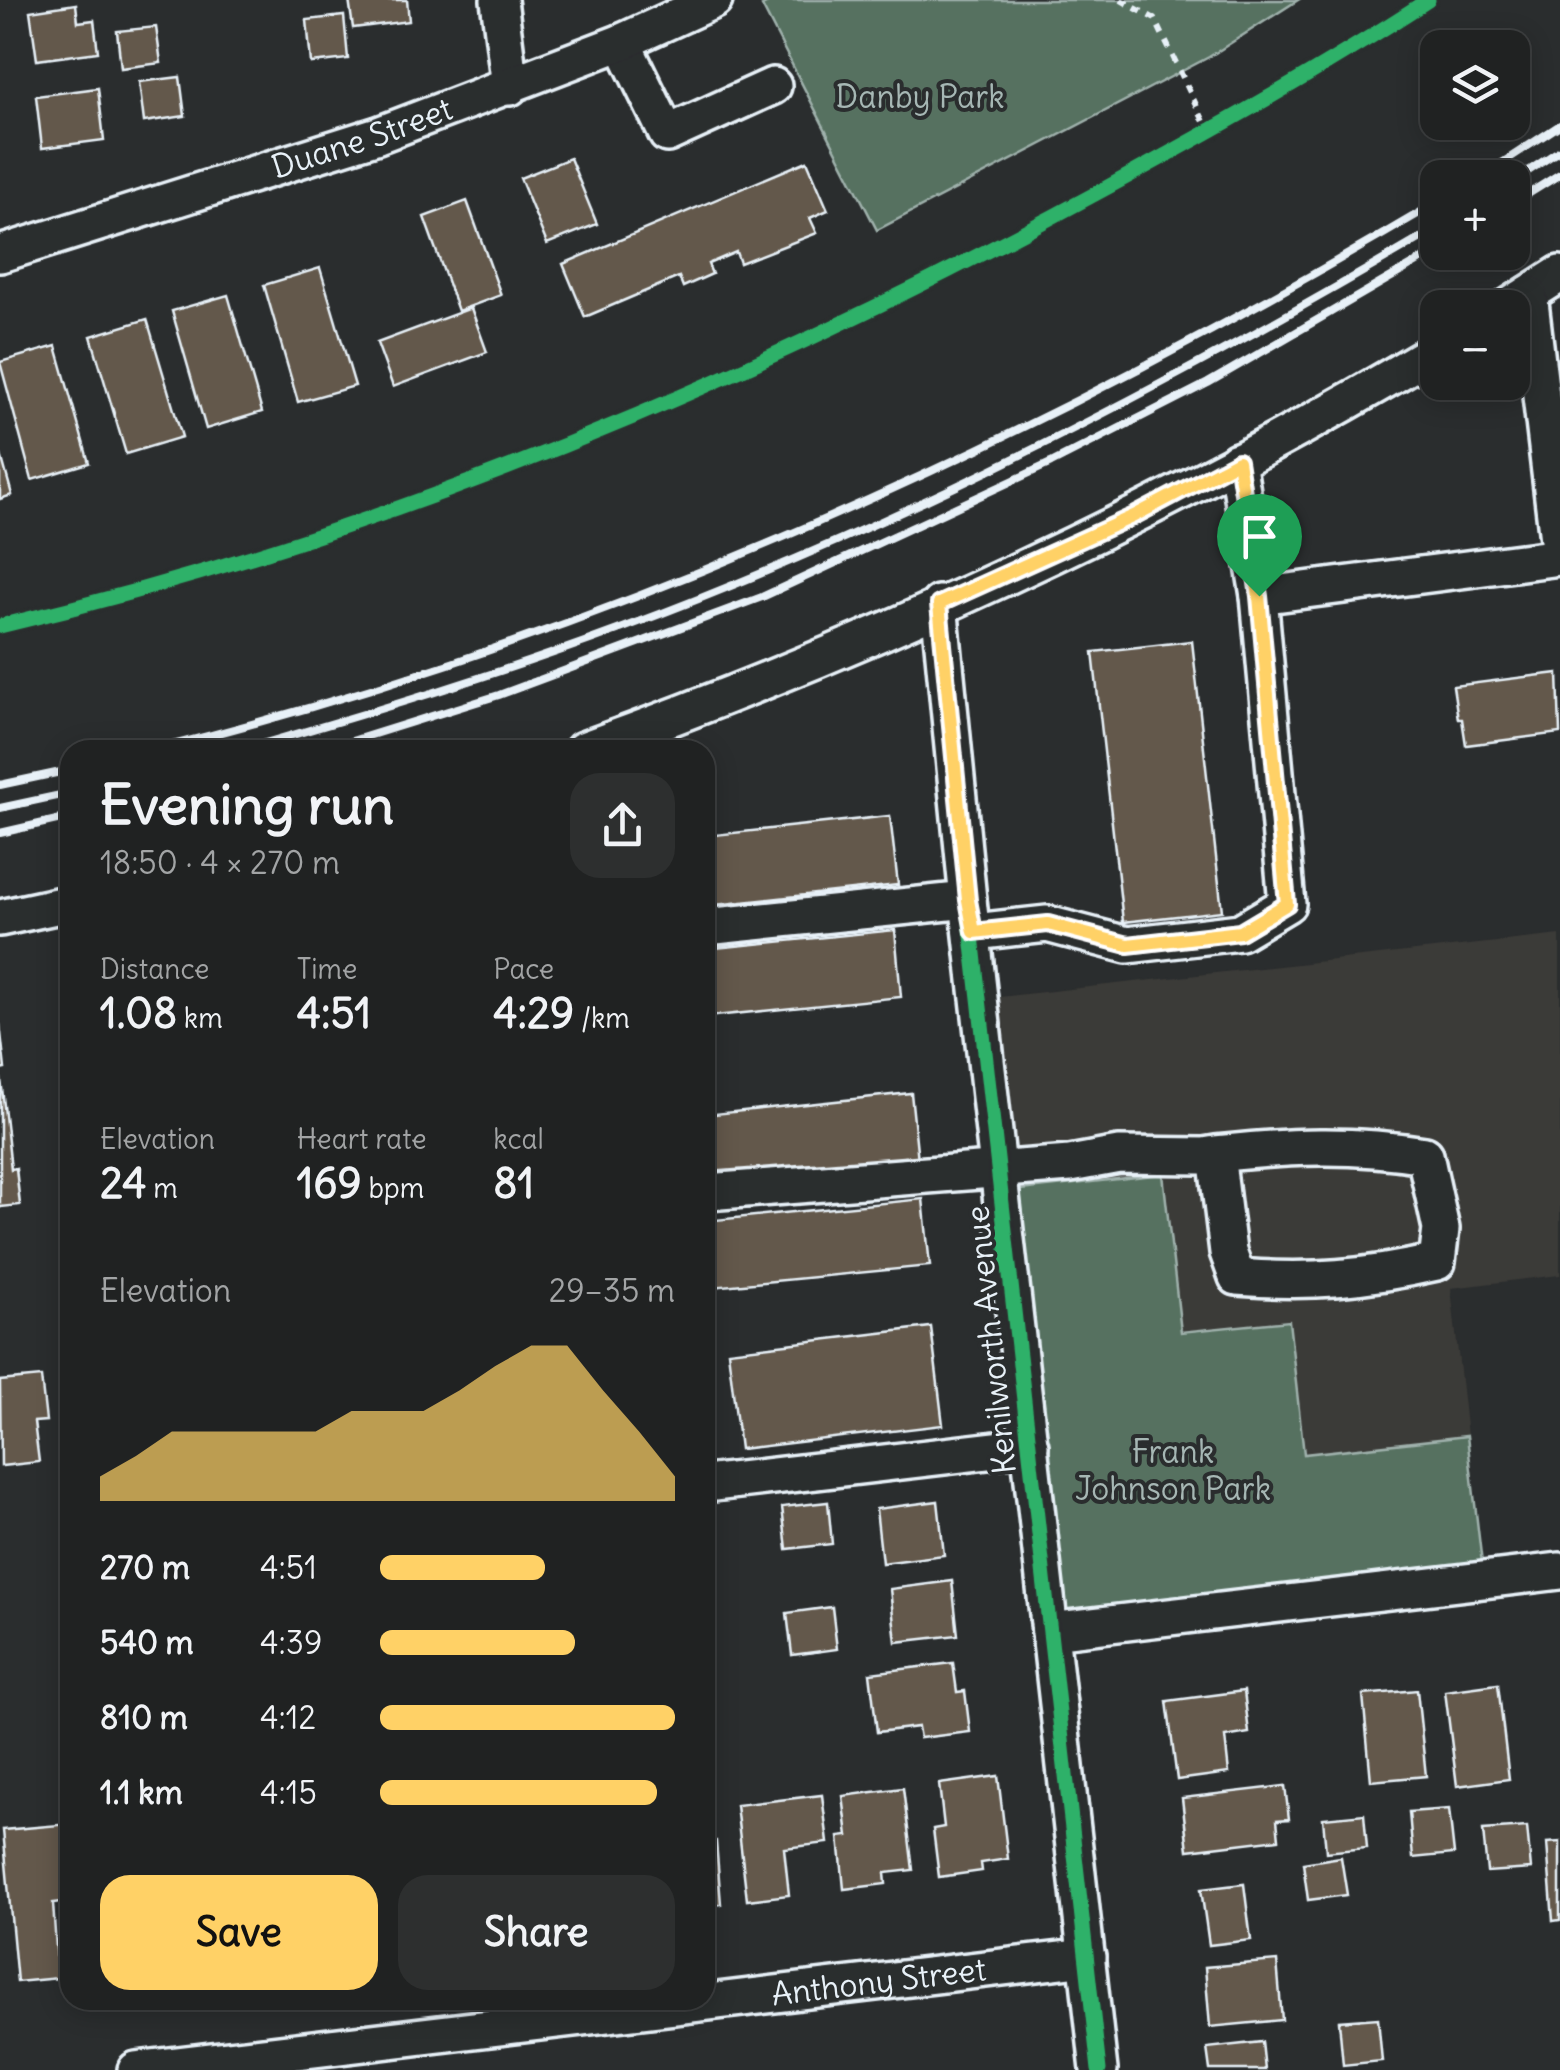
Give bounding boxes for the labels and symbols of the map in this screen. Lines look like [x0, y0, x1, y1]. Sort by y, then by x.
park label: Danby Park [835, 76, 1005, 117]
street label: Duane Street [266, 88, 458, 187]
pin [1217, 494, 1302, 597]
street label: Kenilworth Avenue [956, 1204, 1025, 1476]
park label: Frank Johnson Park [1075, 1431, 1271, 1509]
street label: Anthony Street [769, 1948, 988, 2014]

